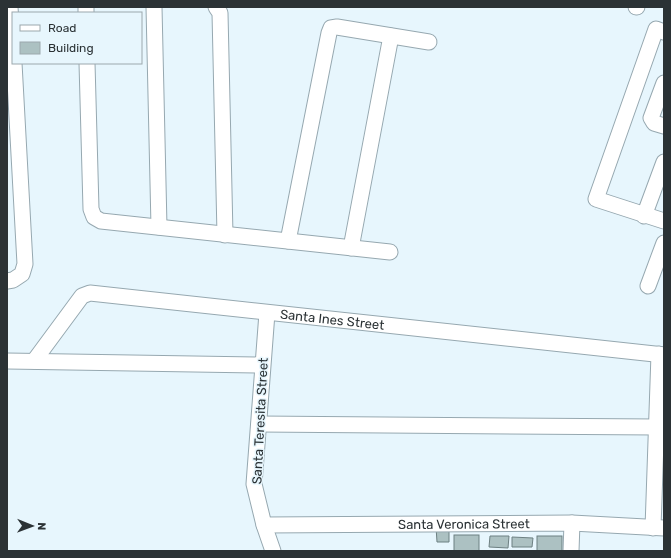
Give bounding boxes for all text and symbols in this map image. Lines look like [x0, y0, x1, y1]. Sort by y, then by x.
legend [12, 12, 142, 64]
text: Road [48, 21, 76, 35]
text: Building [48, 41, 94, 55]
street label: Santa Ines Street [279, 306, 385, 332]
street label: Santa Teresita Street [249, 357, 271, 485]
north arrow [12, 506, 52, 546]
street label: Santa Veronica Street [398, 516, 530, 532]
text: N [35, 522, 48, 530]

